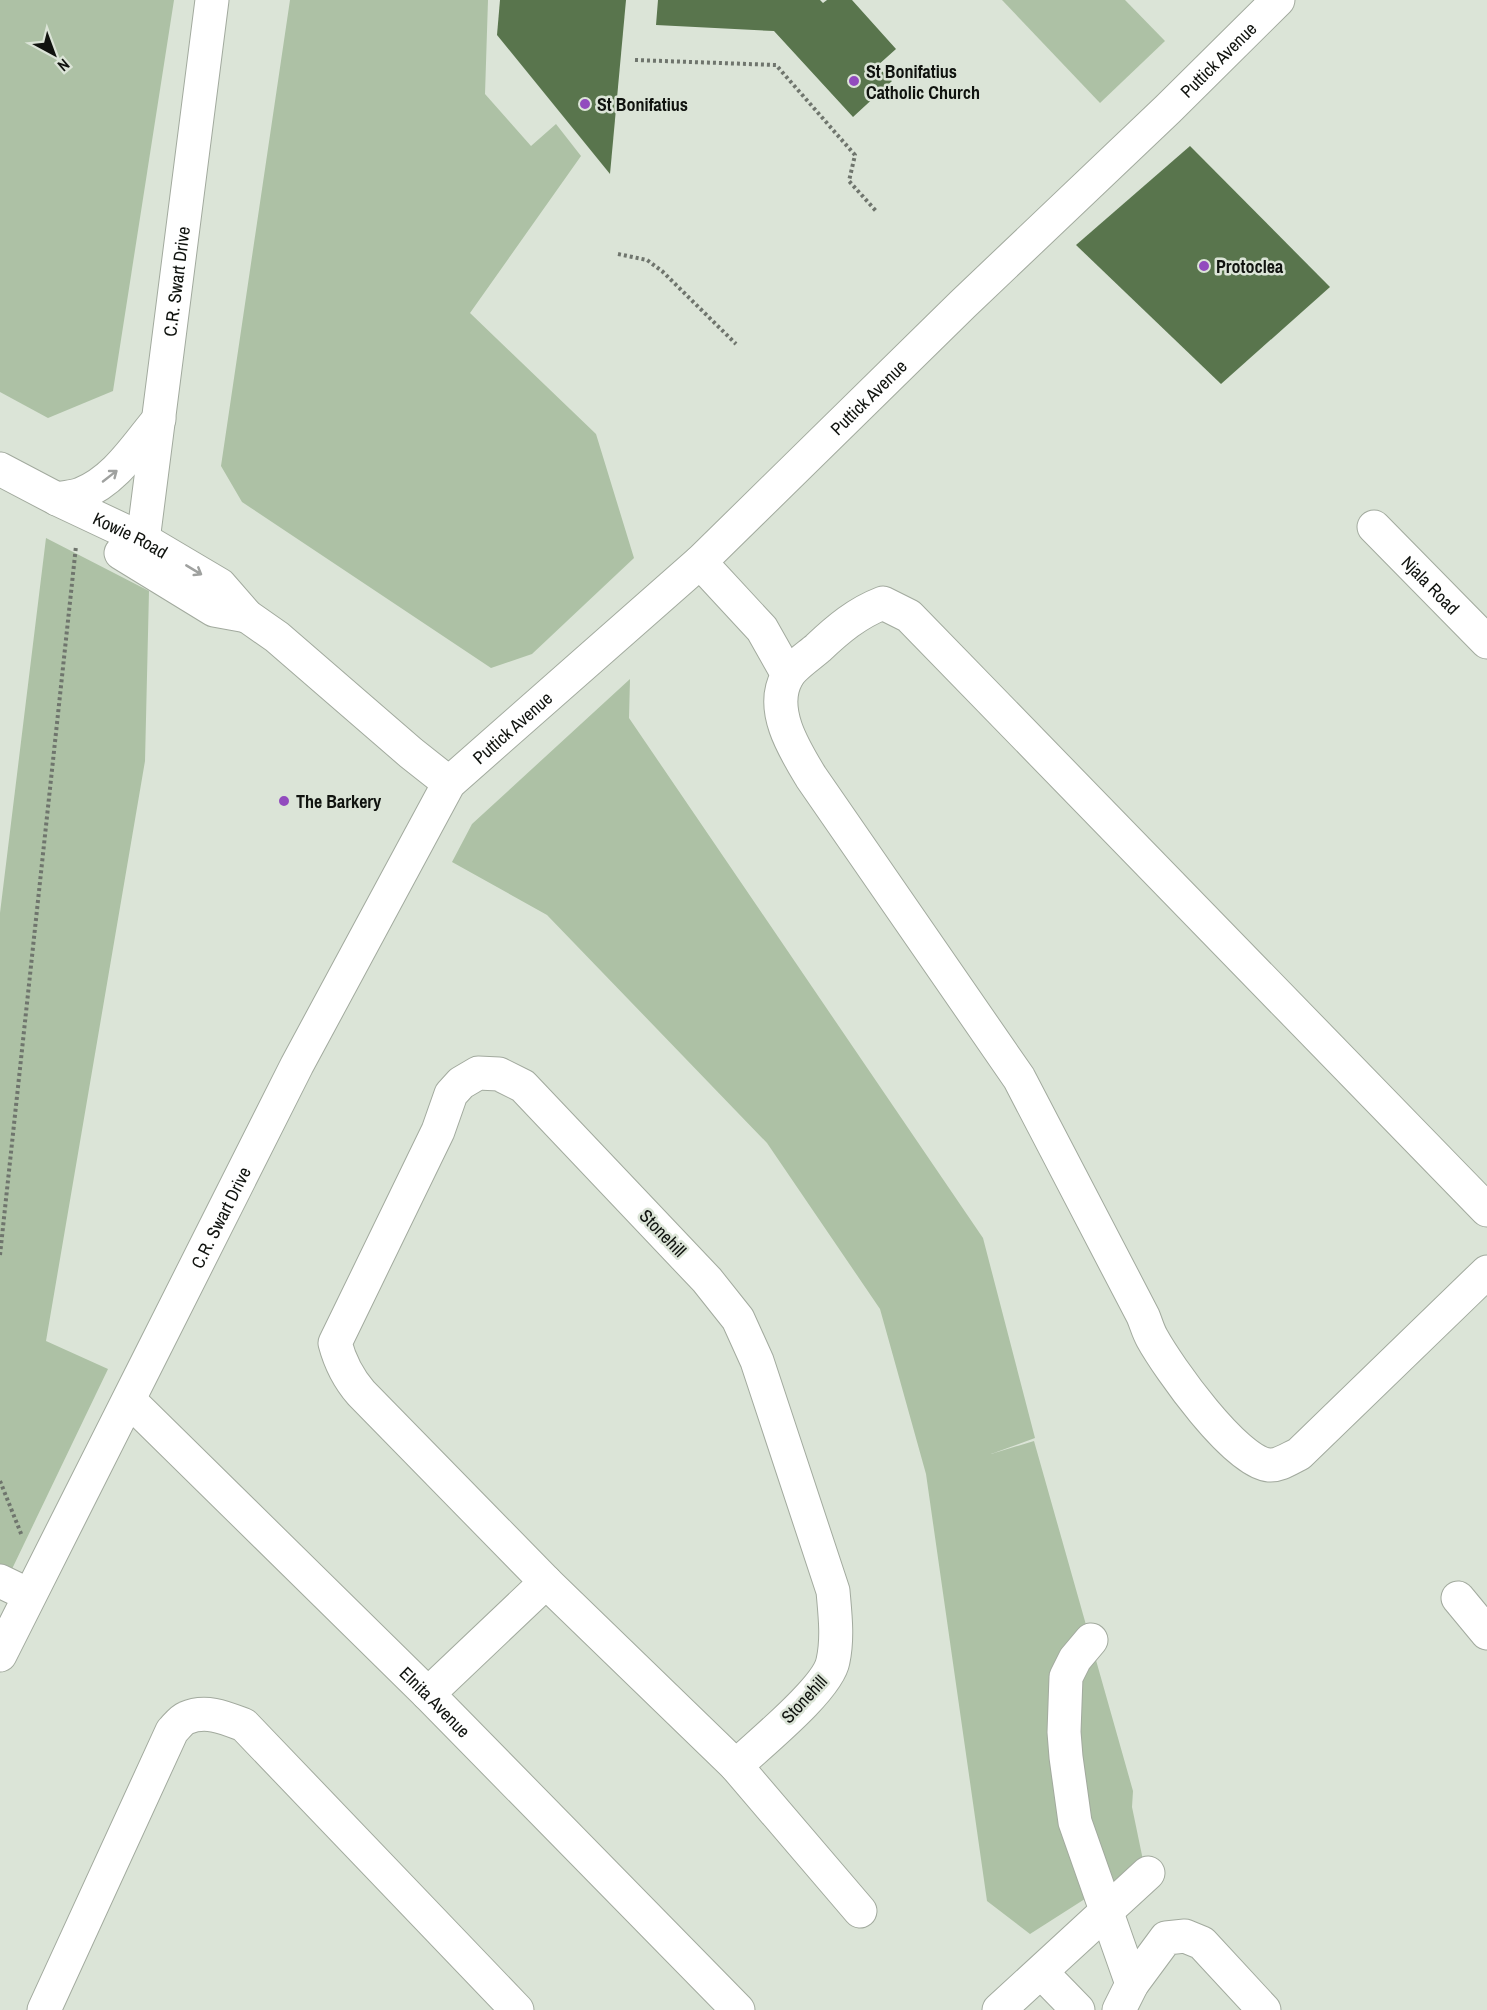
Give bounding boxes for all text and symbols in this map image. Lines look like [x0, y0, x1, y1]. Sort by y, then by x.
street label: Puttick Avenue [1174, 16, 1262, 103]
north arrow [24, 24, 84, 84]
text: N [53, 54, 75, 77]
place label: St Bonifatius Catholic Church [866, 59, 980, 105]
marker: St Bonifatius Catholic Church [847, 74, 861, 88]
place label: St Bonifatius [597, 92, 688, 117]
marker: St Bonifatius [578, 97, 592, 111]
street label: C.R. Swart Drive [157, 225, 196, 338]
place label: Protoclea [1216, 254, 1284, 279]
marker: Protoclea [1197, 259, 1211, 273]
street label: Puttick Avenue [824, 354, 912, 440]
one-way arrow [102, 469, 118, 482]
street label: Kowie Road [89, 505, 172, 564]
street label: Njala Road [1396, 550, 1465, 620]
one-way arrow [185, 564, 202, 576]
street label: Puttick Avenue [467, 686, 557, 769]
place label: The Barkery [296, 789, 382, 814]
marker: The Barkery [277, 794, 291, 808]
street label: C.R. Swart Drive [184, 1162, 256, 1272]
street label: Stonehill [634, 1204, 692, 1262]
street label: Elnita Avenue [394, 1661, 476, 1743]
street label: Stonehill [775, 1669, 833, 1729]

